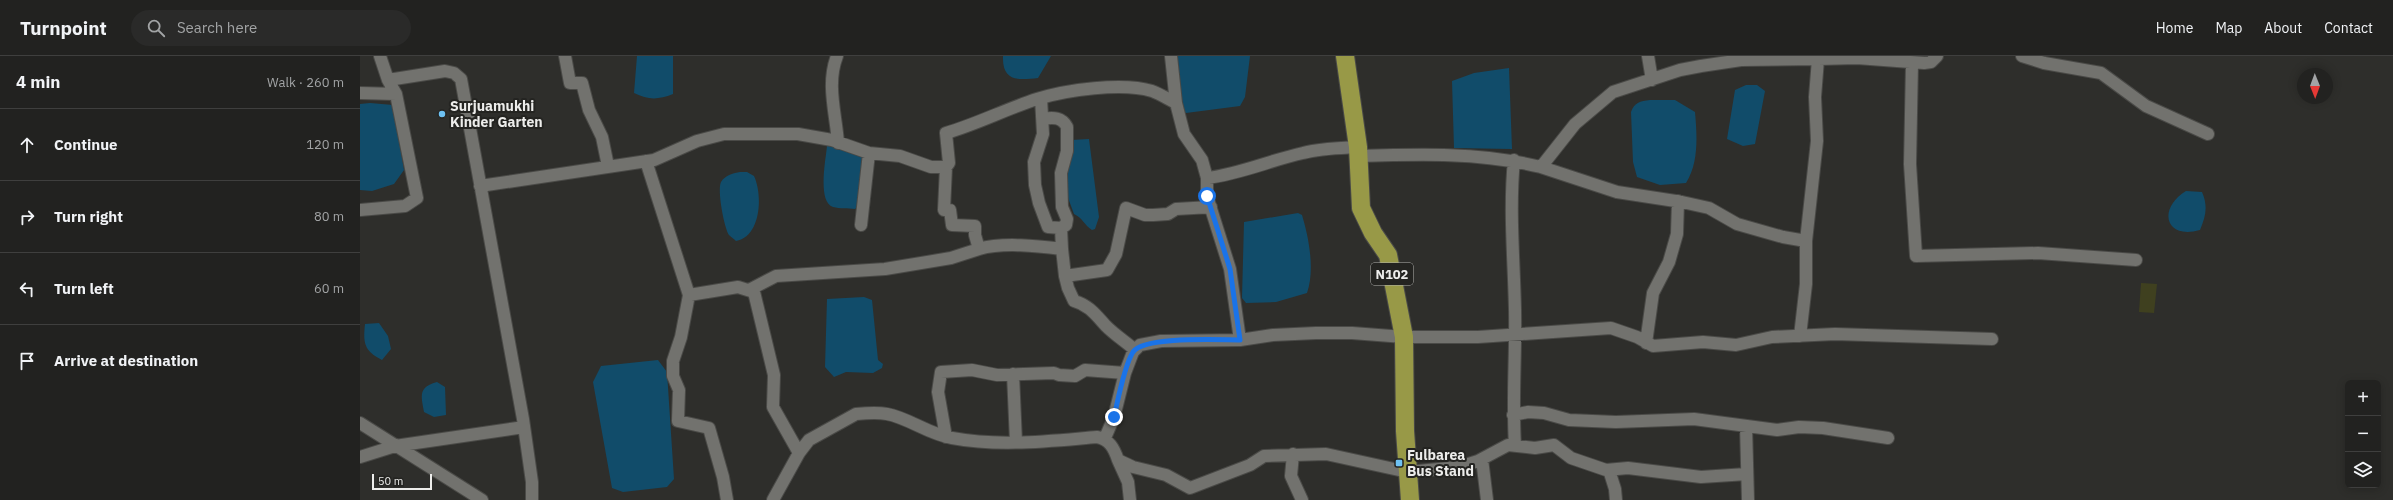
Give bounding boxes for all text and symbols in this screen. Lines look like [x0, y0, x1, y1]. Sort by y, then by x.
search box [131, 10, 411, 46]
text: Turnpoint [20, 16, 107, 40]
icon: search [145, 17, 167, 39]
text: Search here [177, 18, 257, 37]
text: Home [2156, 19, 2193, 37]
text: Map [2215, 19, 2242, 37]
text: About [2264, 19, 2302, 37]
text: Contact [2324, 19, 2373, 37]
north arrow [2297, 68, 2333, 104]
text: 4 min [16, 71, 60, 93]
text: Walk · 260 m [267, 74, 344, 91]
place label: Surjuamukhi Kinder Garten [450, 97, 543, 131]
marker: Surjuamukhi Kinder Garten [437, 109, 447, 119]
icon: ahead [16, 134, 38, 156]
text: Continue [54, 135, 118, 154]
text: 120 m [306, 136, 344, 153]
route start [1198, 187, 1216, 205]
icon: right [16, 206, 38, 228]
text: Turn right [54, 207, 123, 226]
text: 80 m [314, 208, 344, 225]
road number: N102 [1371, 263, 1413, 285]
icon: left [16, 278, 38, 300]
text: Turn left [54, 279, 114, 298]
text: 60 m [314, 280, 344, 297]
icon: arrive [16, 350, 38, 372]
text: Arrive at destination [54, 351, 198, 370]
map controls [2345, 380, 2381, 488]
button: + [2345, 380, 2381, 416]
route end [1105, 408, 1123, 426]
button: − [2345, 416, 2381, 452]
place label: Fulbarea Bus Stand [1407, 446, 1474, 480]
button: layers [2345, 452, 2381, 488]
marker: Fulbarea Bus Stand [1394, 458, 1404, 468]
scale bar [372, 472, 432, 491]
text: 50 m [378, 474, 403, 488]

